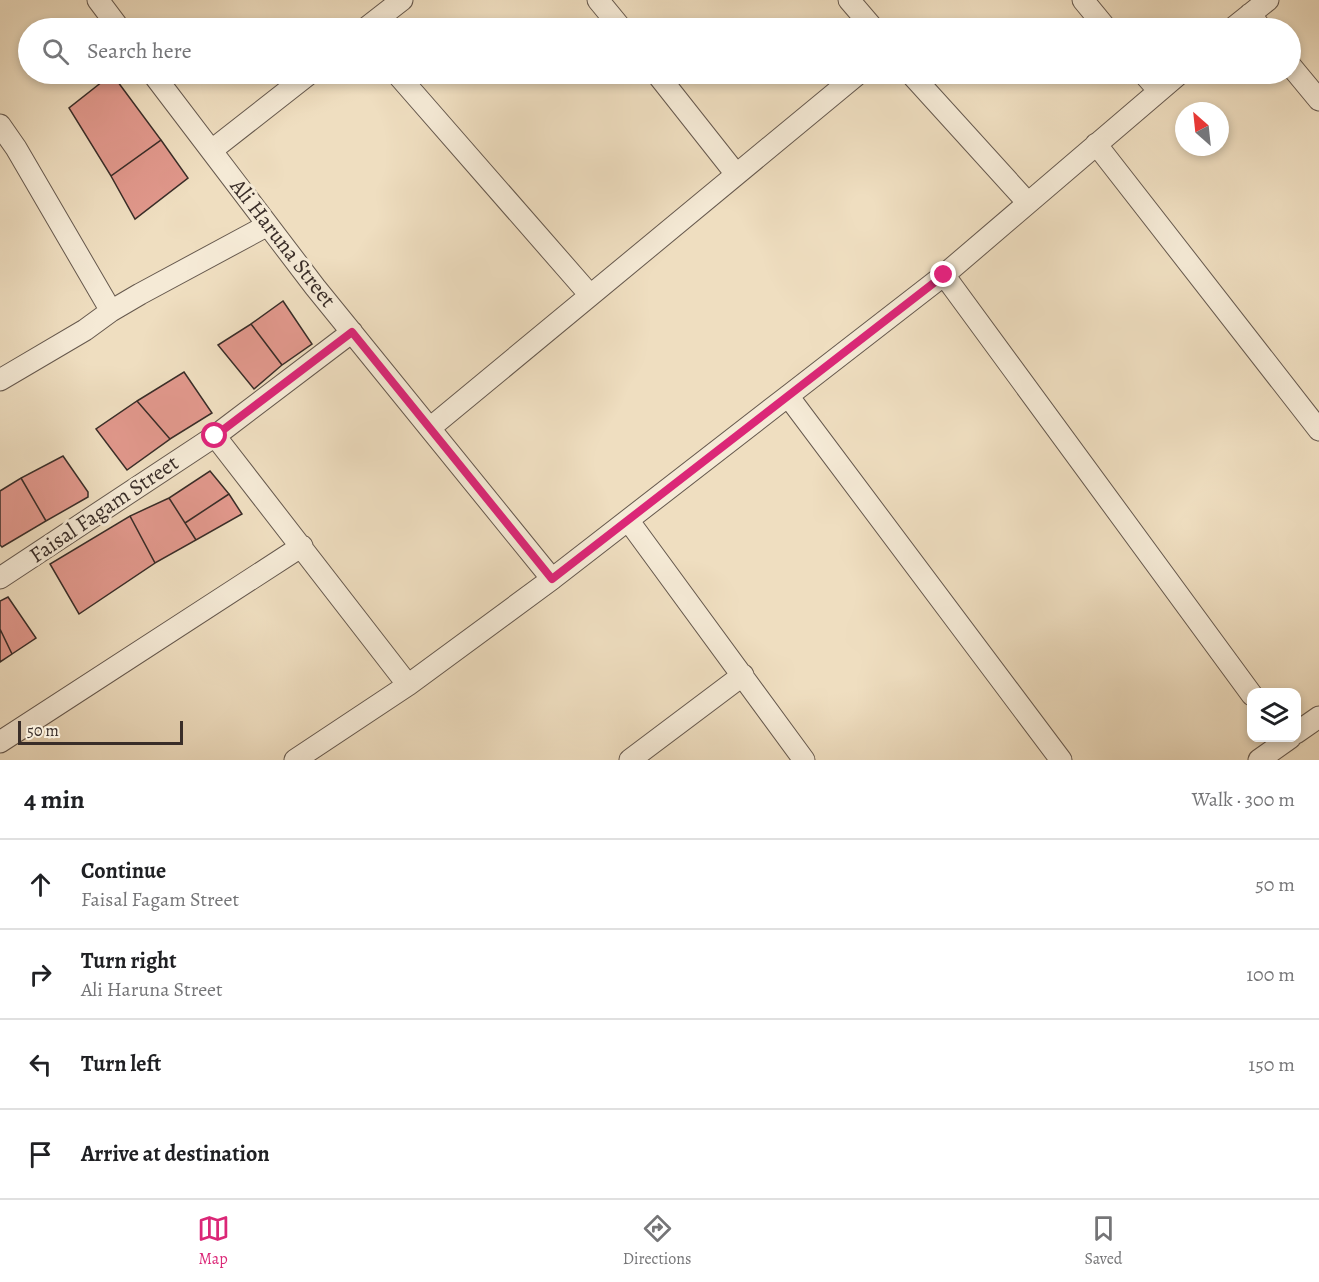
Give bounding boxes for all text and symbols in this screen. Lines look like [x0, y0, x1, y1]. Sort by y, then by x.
search box [18, 18, 1301, 84]
icon: search [39, 35, 72, 68]
text: Search here [87, 36, 192, 66]
north arrow [1175, 102, 1229, 156]
street label: Ali Haruna Street [223, 172, 343, 314]
route end [930, 261, 956, 287]
route start [201, 422, 227, 448]
street label: Faisal Fagam Street [24, 448, 184, 570]
map controls [1247, 688, 1301, 742]
button: layers [1247, 688, 1301, 742]
scale bar [18, 718, 183, 746]
text: 50 m [27, 720, 59, 742]
text: 4 min [24, 782, 85, 817]
text: Walk · 300 m [1192, 786, 1295, 813]
text: Continue [81, 856, 166, 886]
icon: ahead [24, 868, 57, 901]
text: 50 m [1255, 871, 1295, 898]
text: Faisal Fagam Street [81, 886, 239, 913]
text: Turn right [81, 946, 177, 976]
icon: right [24, 958, 57, 991]
text: 100 m [1246, 961, 1295, 988]
text: Ali Haruna Street [81, 976, 223, 1003]
icon: left [24, 1048, 57, 1081]
text: Turn left [81, 1049, 161, 1079]
text: 150 m [1248, 1051, 1295, 1078]
icon: arrive [24, 1138, 57, 1171]
text: Arrive at destination [81, 1139, 270, 1169]
tab: Map [197, 1212, 230, 1270]
tab: Directions [623, 1212, 691, 1270]
tab: Saved [1084, 1212, 1122, 1270]

